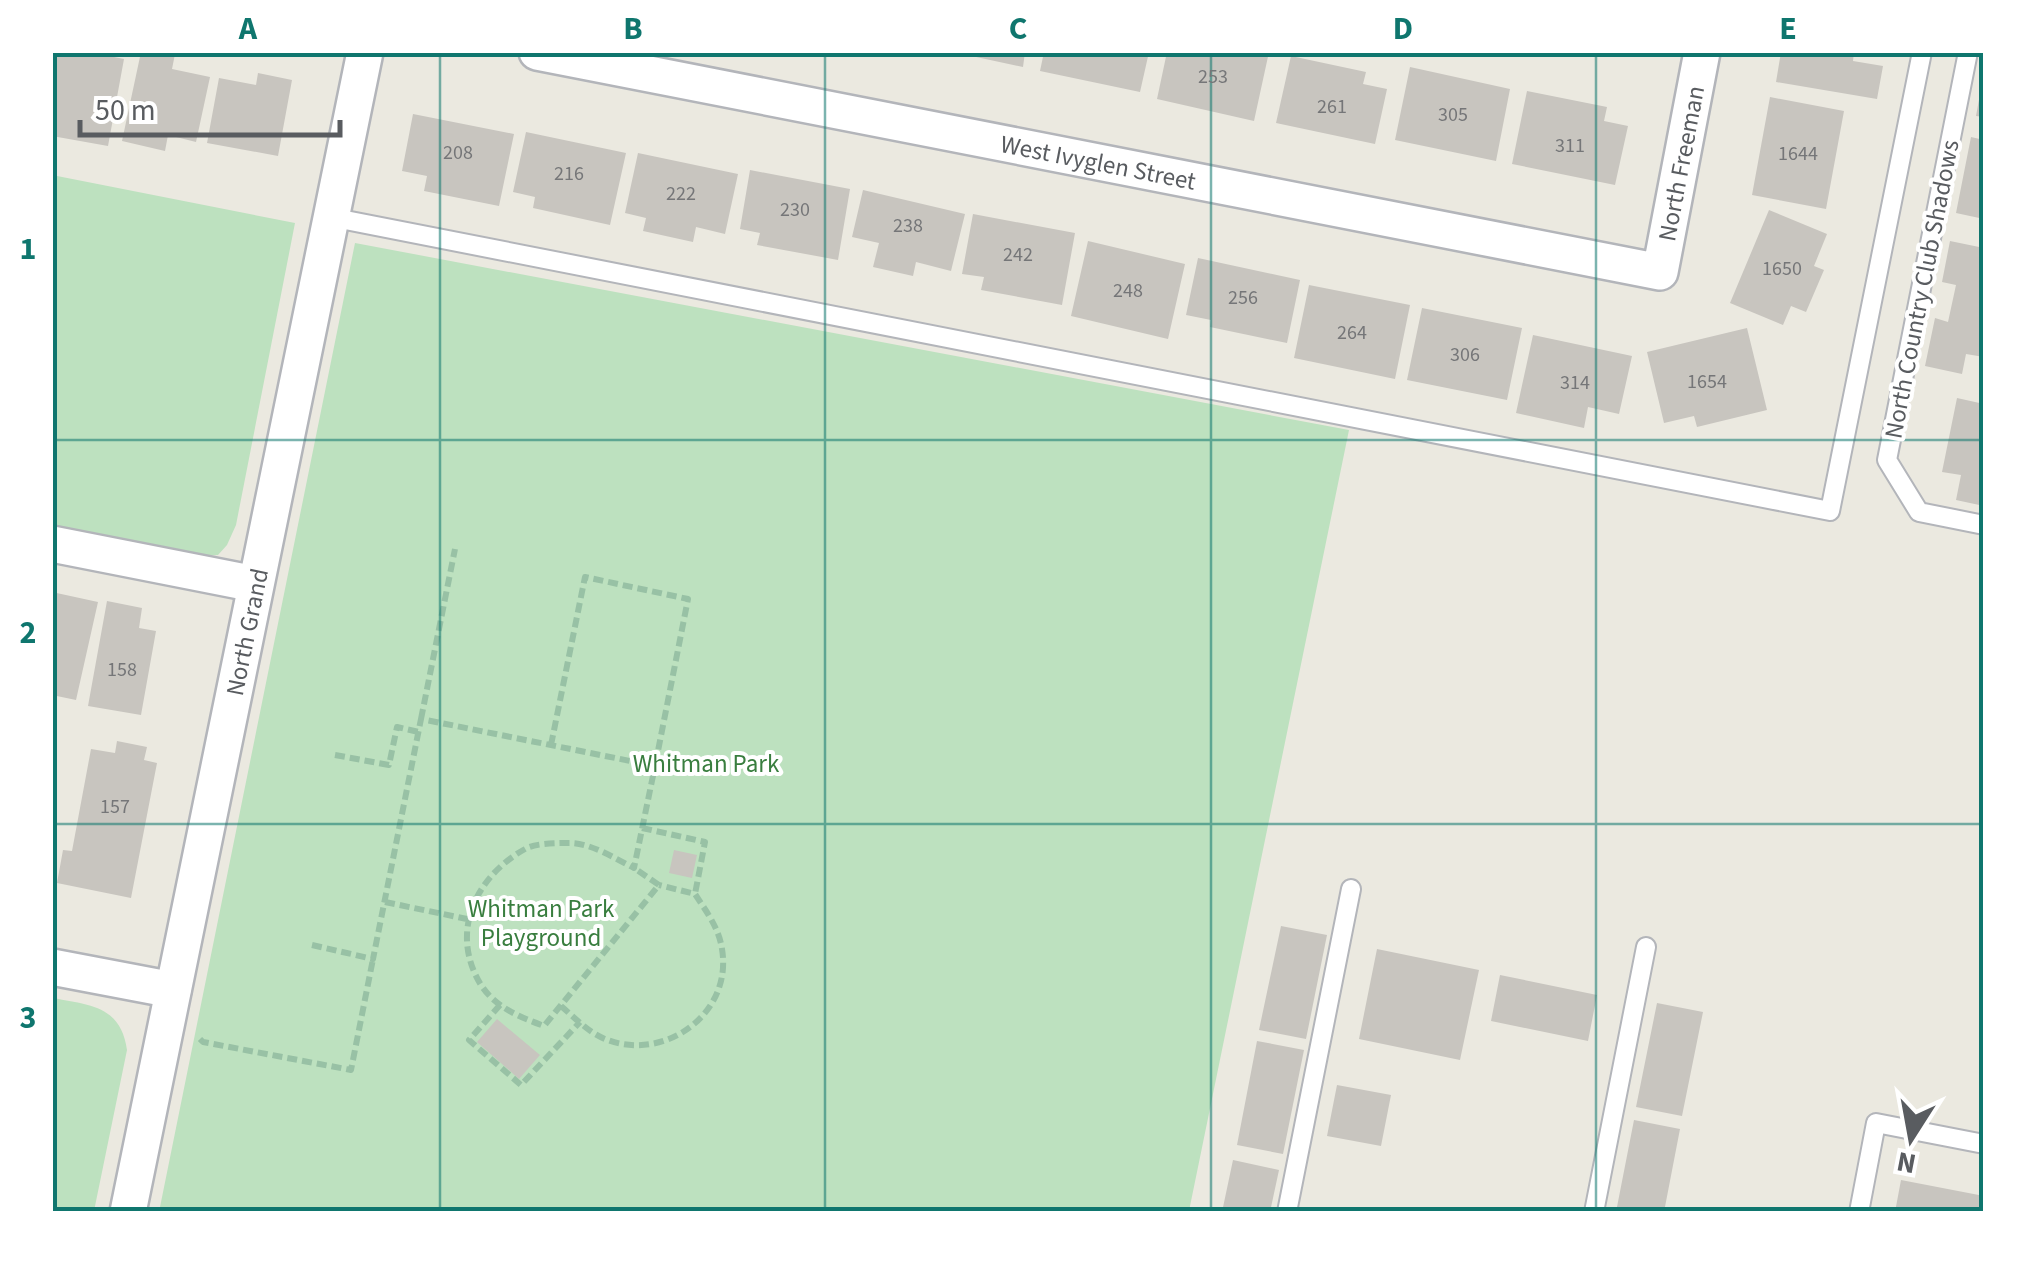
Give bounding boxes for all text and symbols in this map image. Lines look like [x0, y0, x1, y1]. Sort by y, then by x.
text: A [238, 6, 258, 52]
text: B [623, 6, 643, 52]
text: C [1009, 6, 1027, 52]
text: D [1393, 6, 1413, 52]
text: E [1779, 6, 1797, 52]
house number: 253 [1198, 63, 1228, 91]
scale bar [80, 75, 340, 137]
street label: North Freeman [1649, 83, 1714, 244]
text: 50 m [95, 89, 156, 132]
house number: 261 [1317, 93, 1347, 121]
house number: 305 [1438, 101, 1468, 129]
street label: West Ivyglen Street [997, 126, 1199, 200]
house number: 311 [1555, 132, 1585, 160]
street label: North Country Club Shadows [1875, 137, 1969, 442]
house number: 208 [443, 139, 473, 167]
house number: 1644 [1778, 140, 1818, 168]
house number: 216 [554, 160, 584, 188]
house number: 222 [666, 180, 696, 208]
house number: 230 [780, 196, 810, 224]
house number: 238 [893, 212, 923, 240]
text: 1 [20, 226, 36, 272]
house number: 242 [1003, 241, 1033, 269]
house number: 1650 [1762, 255, 1802, 283]
house number: 248 [1113, 277, 1143, 305]
house number: 256 [1228, 284, 1258, 312]
house number: 264 [1337, 319, 1367, 347]
house number: 306 [1450, 341, 1480, 369]
house number: 1654 [1687, 368, 1727, 396]
house number: 314 [1560, 369, 1590, 397]
street label: North Grand [217, 565, 278, 699]
text: 2 [20, 610, 36, 656]
house number: 158 [107, 656, 137, 684]
park label: Whitman Park [633, 746, 780, 782]
house number: 157 [100, 793, 130, 821]
park label: Whitman Park Playground [468, 891, 615, 956]
text: 3 [20, 995, 36, 1041]
north arrow [1861, 1089, 1961, 1189]
text: N [1893, 1141, 1919, 1184]

